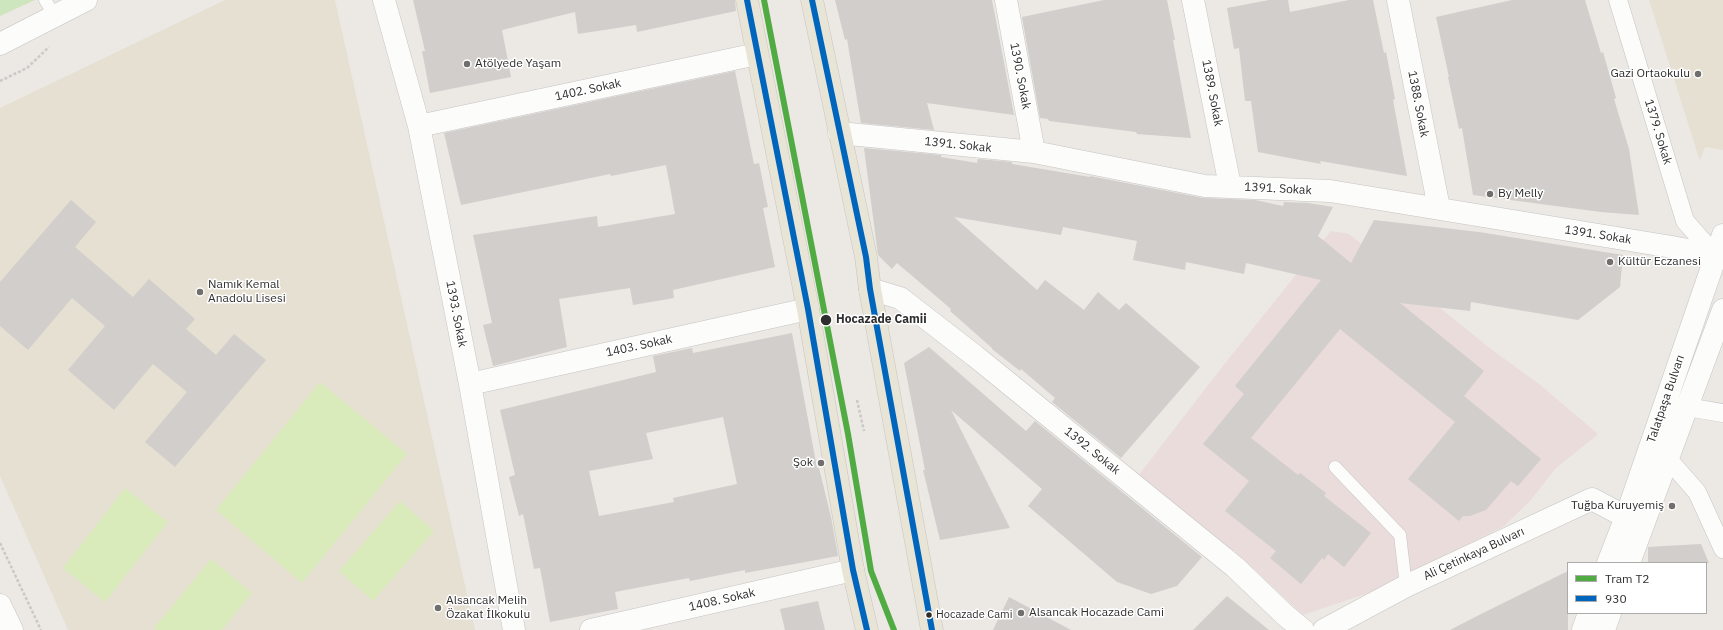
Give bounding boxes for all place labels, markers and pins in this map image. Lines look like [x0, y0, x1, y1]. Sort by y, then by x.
place label: Atölyede Yaşam [475, 57, 561, 71]
marker: Atölyede Yaşam [462, 59, 472, 69]
place label: Gazi Ortaokulu [1610, 67, 1690, 81]
marker: Gazi Ortaokulu [1693, 69, 1703, 79]
place label: By Melly [1498, 187, 1543, 201]
marker: By Melly [1485, 189, 1495, 199]
place label: Kültür Eczanesi [1618, 255, 1701, 269]
marker: Kültür Eczanesi [1605, 257, 1615, 267]
place label: Namık Kemal Anadolu Lisesi [208, 278, 286, 306]
marker: Namık Kemal Anadolu Lisesi [195, 287, 205, 297]
marker: Hocazade Camii [819, 313, 833, 327]
place label: Hocazade Camii [836, 313, 927, 327]
place label: Şok [793, 456, 813, 470]
marker: Şok [816, 458, 826, 468]
place label: Tuğba Kuruyemiş [1571, 499, 1664, 513]
marker: Tuğba Kuruyemiş [1667, 501, 1677, 511]
place label: Alsancak Melih Özakat İlkokulu [446, 594, 530, 622]
marker: Alsancak Melih Özakat İlkokulu [433, 603, 443, 613]
place label: Alsancak Hocazade Cami [1029, 606, 1164, 620]
place label: Hocazade Cami [936, 608, 1012, 622]
marker: Alsancak Hocazade Cami [1016, 608, 1026, 618]
marker: Hocazade Cami [924, 610, 934, 620]

